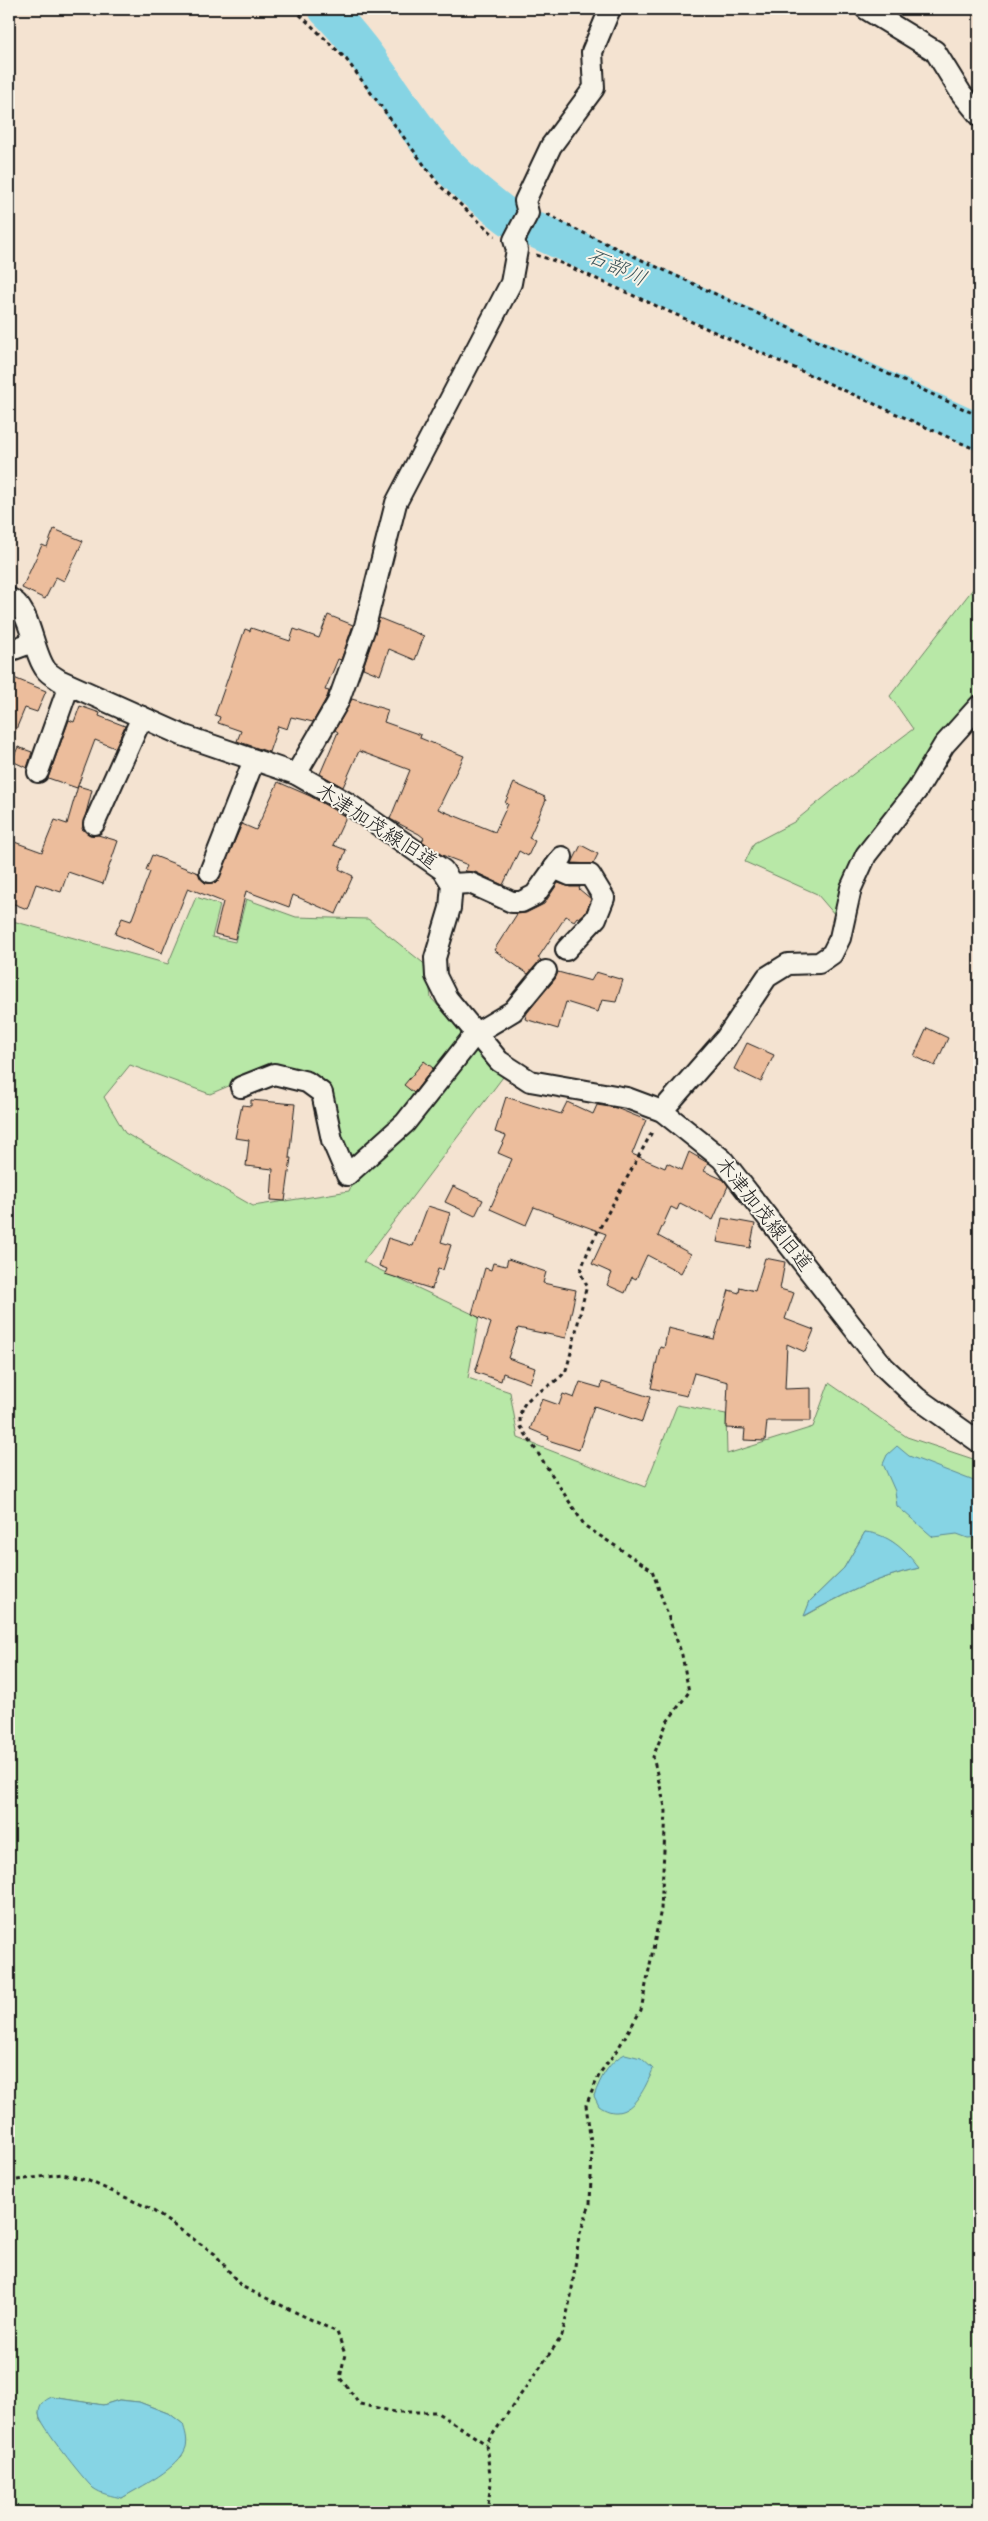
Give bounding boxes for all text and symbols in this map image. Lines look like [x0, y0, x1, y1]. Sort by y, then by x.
water label: 石部川 [583, 242, 651, 292]
street label: 木津加茂線旧道 [311, 777, 443, 875]
street label: 木津加茂線旧道 [710, 1152, 818, 1276]

